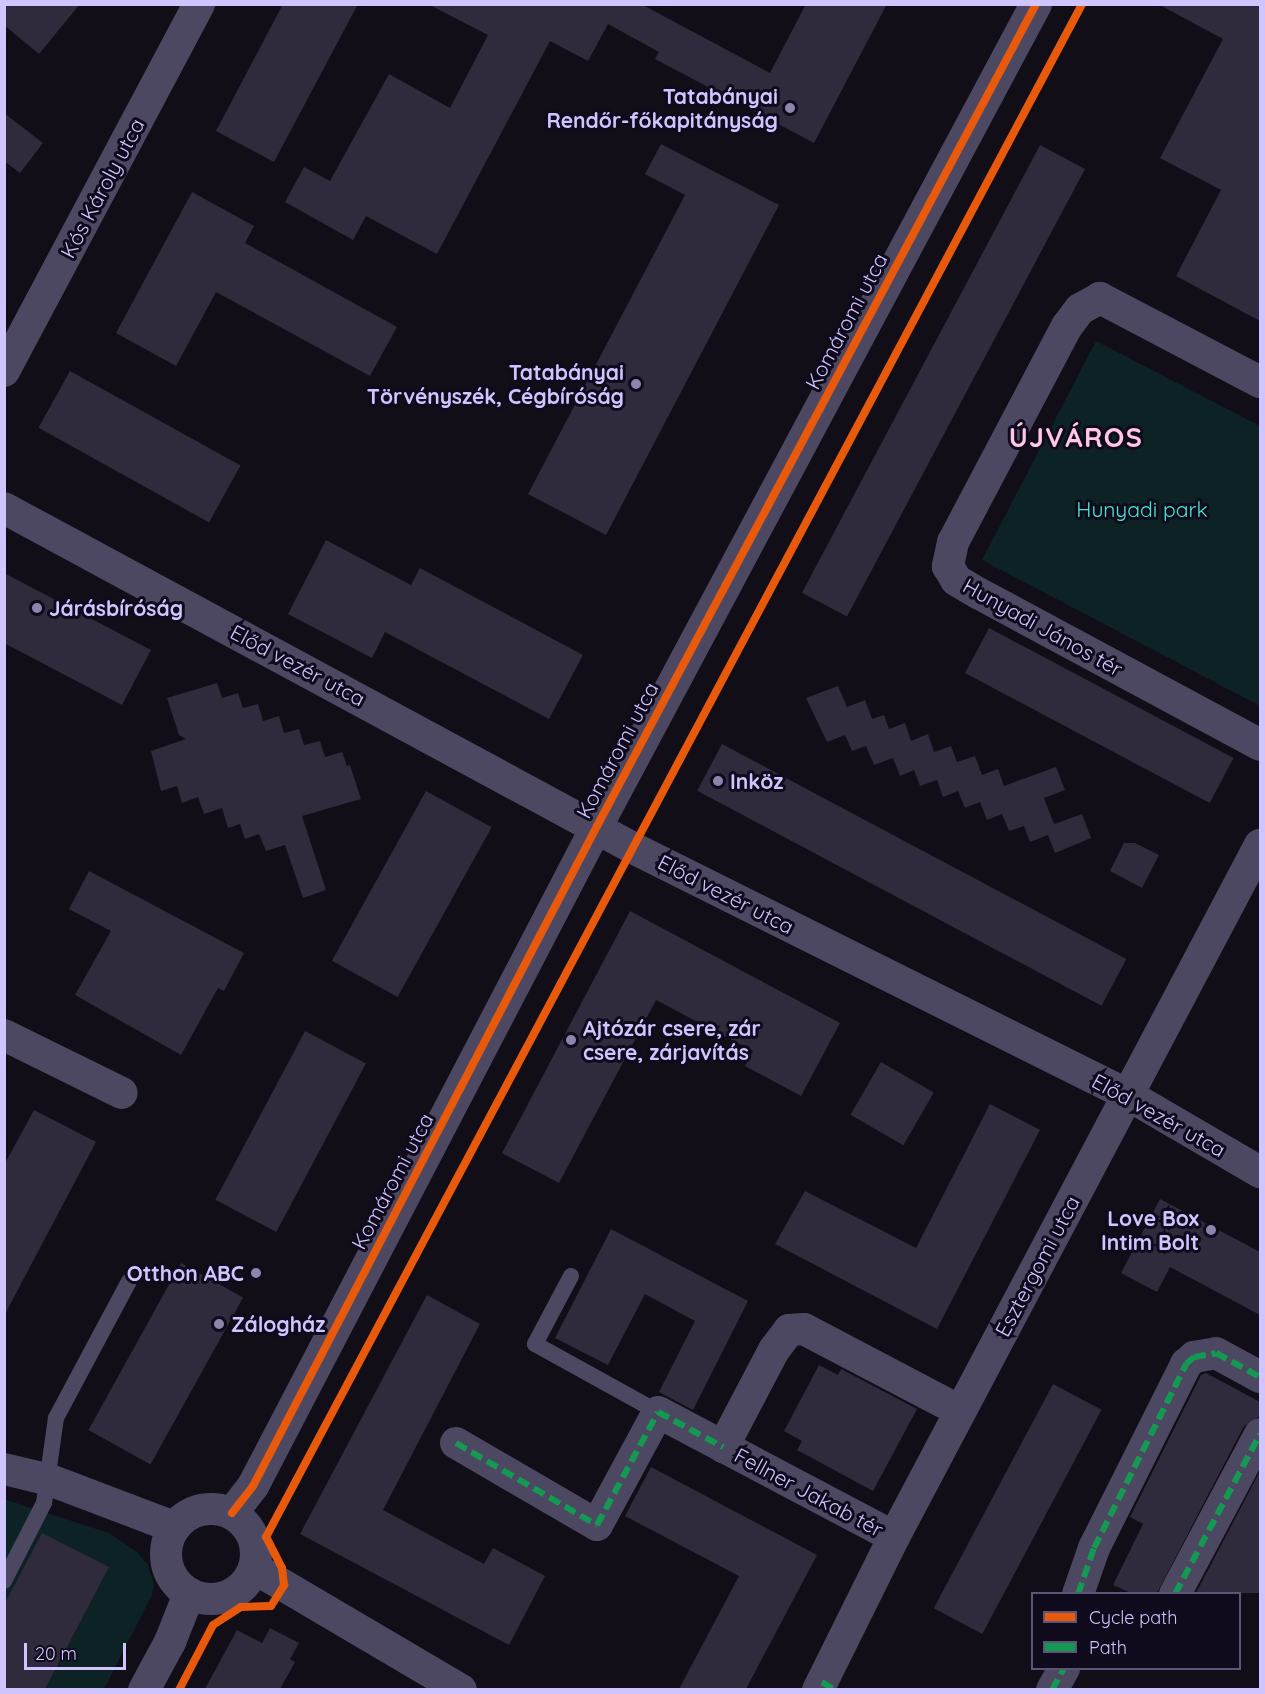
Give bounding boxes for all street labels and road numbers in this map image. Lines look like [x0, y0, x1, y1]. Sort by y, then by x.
street label: Kós Károly utca [55, 114, 149, 262]
street label: Komáromi utca [800, 249, 892, 393]
street label: Hunyadi János tér [959, 573, 1127, 681]
street label: Előd vezér utca [226, 619, 370, 711]
street label: Komáromi utca [571, 678, 663, 822]
street label: Előd vezér utca [654, 849, 798, 939]
street label: Előd vezér utca [1088, 1068, 1230, 1162]
street label: Komáromi utca [346, 1109, 438, 1253]
street label: Esztergomi utca [989, 1191, 1085, 1341]
street label: Fellner Jakab tér [730, 1442, 888, 1542]

